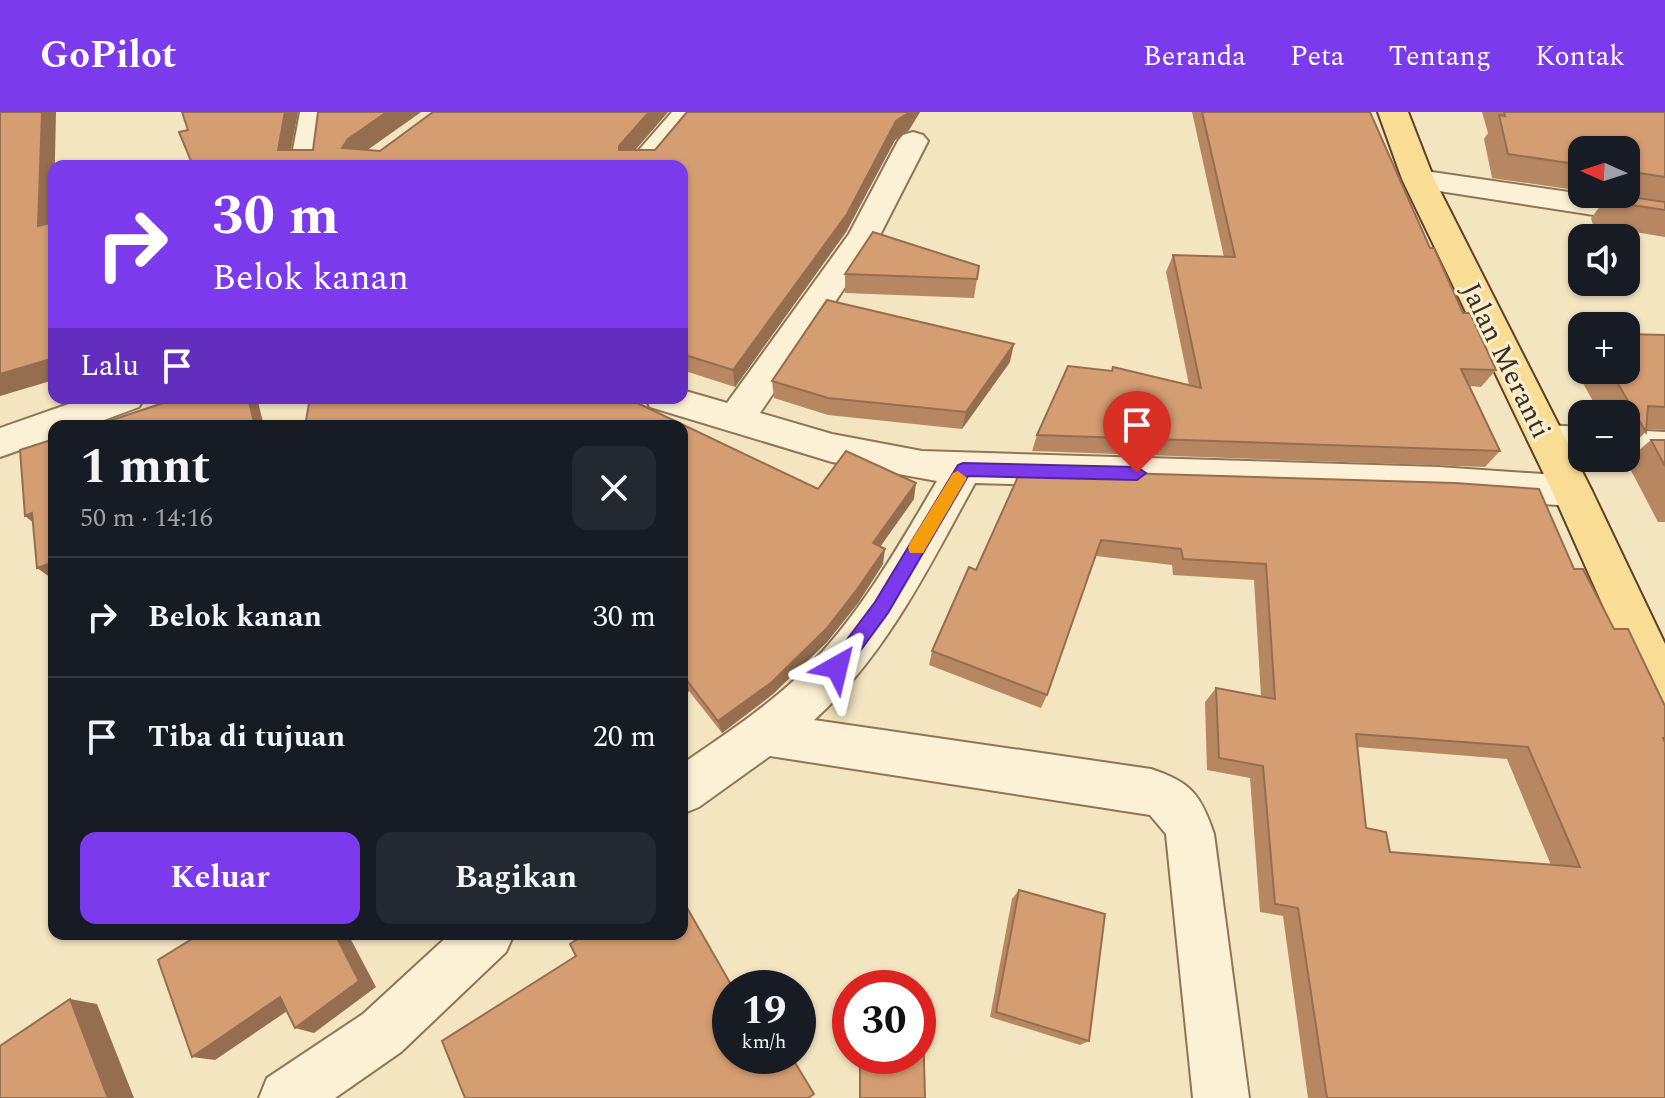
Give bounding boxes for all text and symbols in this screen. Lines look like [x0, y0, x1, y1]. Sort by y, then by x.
text: GoPilot [40, 27, 176, 85]
text: Beranda [1143, 35, 1246, 78]
text: Peta [1290, 35, 1345, 78]
text: Tentang [1389, 35, 1491, 78]
text: Kontak [1535, 35, 1625, 78]
north arrow [1568, 136, 1640, 208]
map controls [1568, 136, 1640, 472]
text: 30 m [212, 174, 339, 259]
icon: right [80, 192, 184, 296]
button: sound [1568, 224, 1640, 296]
text: Belok kanan [212, 251, 409, 306]
street label: Jalan Meranti [1449, 275, 1562, 446]
button: + [1568, 312, 1640, 384]
text: Lalu [80, 343, 139, 389]
icon: arrive [155, 344, 199, 388]
pin [1103, 391, 1171, 473]
button: − [1568, 400, 1640, 472]
icon: arrive [1115, 403, 1159, 447]
text: 1 mnt [80, 431, 210, 504]
button: close [572, 446, 656, 530]
text: 50 m · 14:16 [80, 498, 213, 538]
text: Belok kanan [148, 594, 322, 640]
text: 30 m [593, 594, 656, 640]
icon: right [80, 595, 124, 639]
position arrow [795, 625, 879, 709]
text: Tiba di tujuan [148, 714, 345, 760]
text: 20 m [593, 714, 656, 760]
icon: arrive [80, 715, 124, 759]
button: Keluar [80, 832, 360, 924]
button: Bagikan [376, 832, 656, 924]
speed limit sign: 30 [832, 970, 936, 1074]
text: 19 [742, 981, 786, 1042]
text: km/h [742, 1027, 787, 1057]

